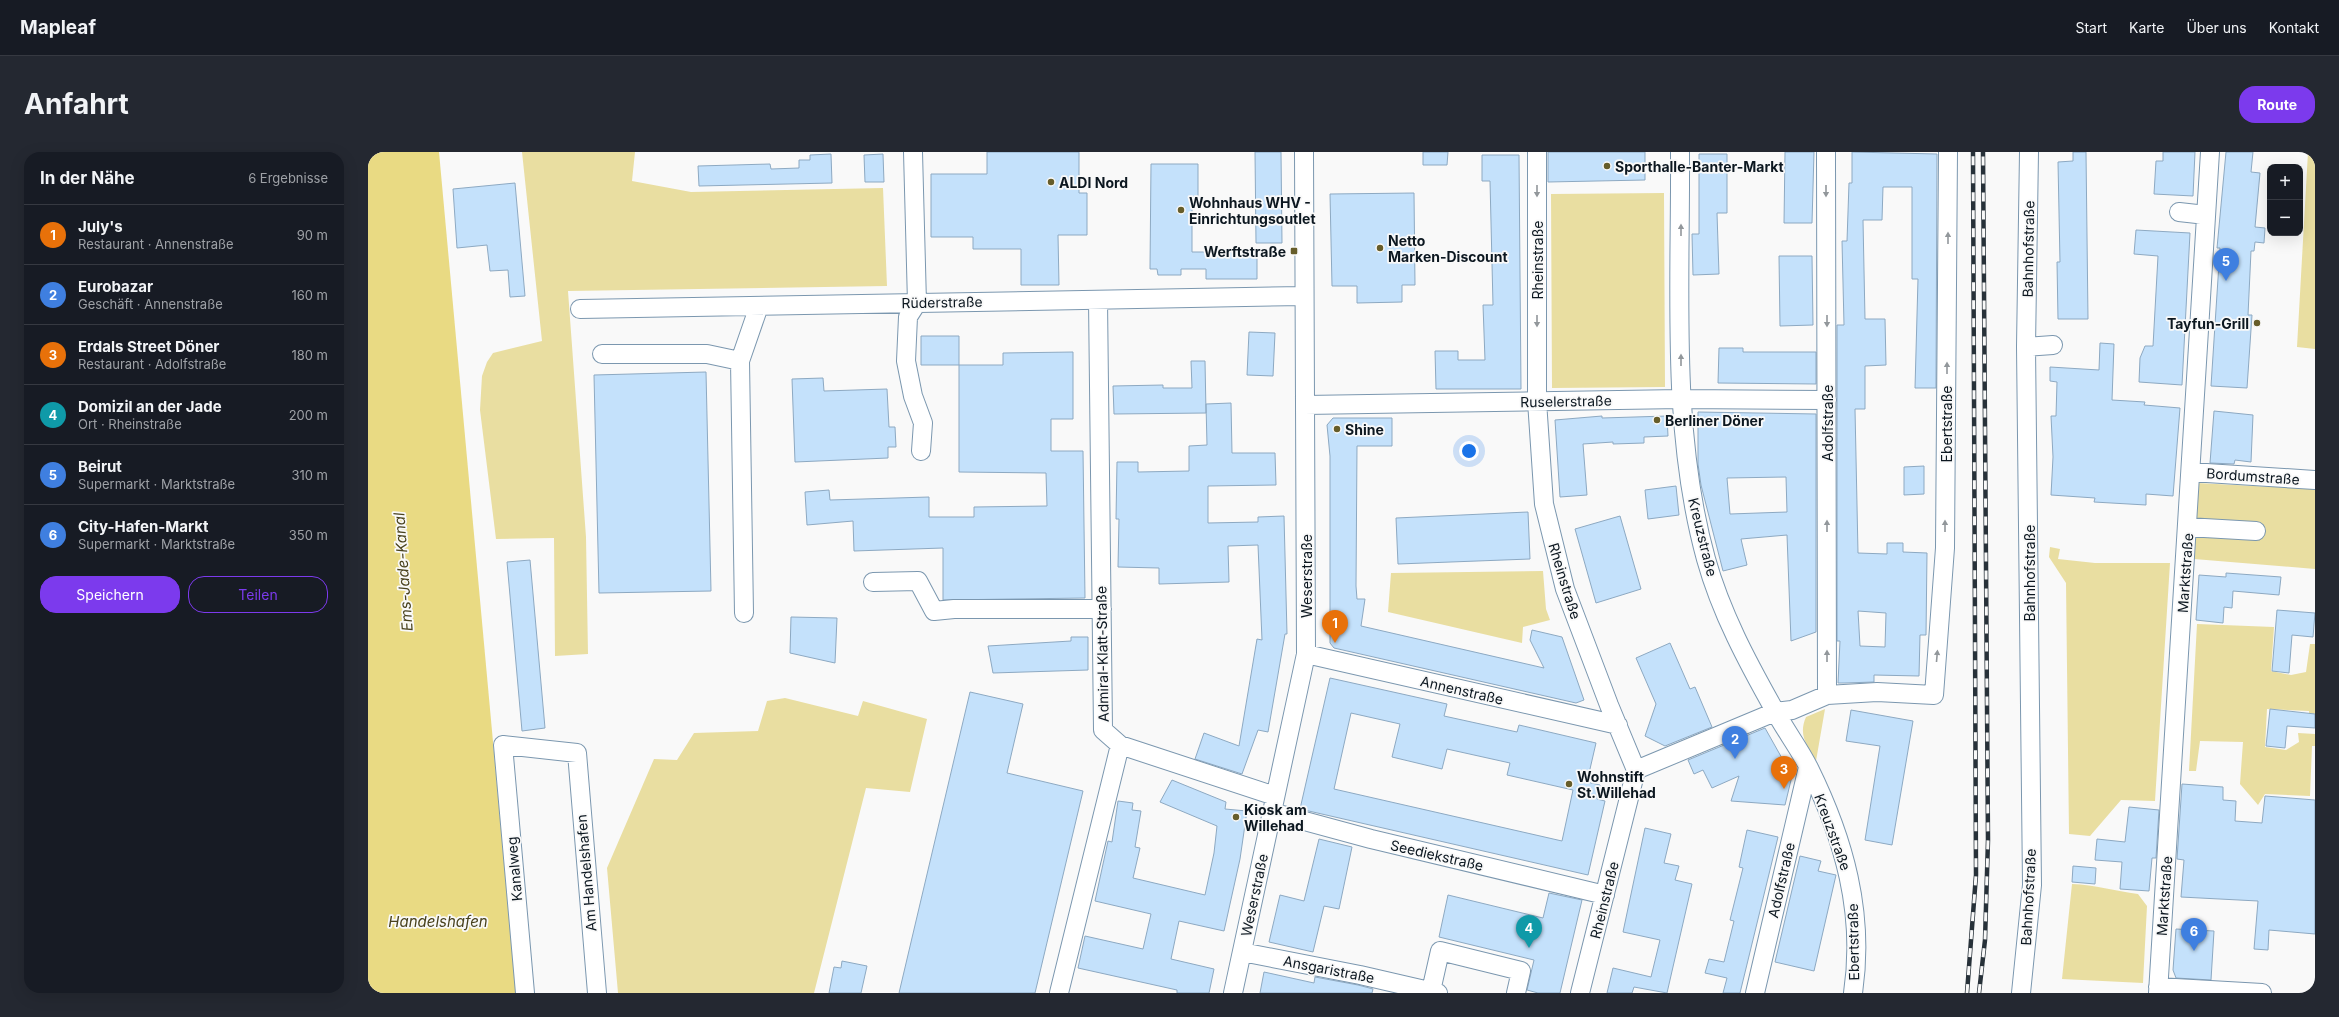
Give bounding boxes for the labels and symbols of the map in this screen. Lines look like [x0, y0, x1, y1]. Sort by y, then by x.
place label: Sporthalle-Banter-Markt [1615, 158, 1784, 175]
marker: Sporthalle-Banter-Markt [1602, 161, 1612, 171]
place label: ALDI Nord [1059, 174, 1128, 191]
marker: ALDI Nord [1046, 177, 1056, 187]
one-way arrow [1534, 185, 1540, 198]
one-way arrow [1823, 185, 1829, 198]
place label: Wohnhaus WHV - Einrichtungsoutlet [1189, 194, 1316, 227]
street label: Bahnhofstraße [2019, 200, 2037, 298]
marker: Wohnhaus WHV - Einrichtungsoutlet [1176, 205, 1186, 215]
street label: Rheinstraße [1529, 220, 1546, 300]
one-way arrow [1678, 223, 1684, 236]
one-way arrow [1945, 231, 1951, 244]
place label: Netto Marken-Discount [1388, 232, 1508, 265]
place label: Werftstraße [1204, 243, 1286, 260]
marker: Netto Marken-Discount [1375, 243, 1385, 253]
marker: Werftstraße [1289, 246, 1299, 256]
pin: 5 [2213, 248, 2239, 281]
street label: Rüderstraße [901, 293, 983, 311]
one-way arrow [1534, 315, 1540, 328]
one-way arrow [1824, 315, 1830, 328]
place label: Tayfun-Grill [2167, 315, 2249, 332]
marker: Tayfun-Grill [2252, 318, 2262, 328]
one-way arrow [1678, 353, 1684, 366]
one-way arrow [1944, 361, 1950, 374]
street label: Adolfstraße [1819, 385, 1836, 461]
street label: Ebertstraße [1938, 386, 1955, 462]
street label: Ruselerstraße [1520, 392, 1612, 410]
place label: Berliner Döner [1665, 412, 1764, 429]
marker: Berliner Döner [1652, 415, 1662, 425]
place label: Shine [1345, 421, 1384, 438]
marker: Shine [1332, 424, 1342, 434]
your location [1459, 441, 1479, 461]
street label: Bordumstraße [2206, 464, 2300, 488]
street label: Kreuzstraße [1685, 496, 1721, 578]
water label: Ems-Jade-Kanal [389, 512, 417, 632]
one-way arrow [1824, 519, 1830, 532]
one-way arrow [1942, 520, 1949, 532]
street label: Bahnhofstraße [2021, 524, 2038, 622]
street label: Marktstraße [2174, 532, 2196, 614]
street label: Weserstraße [1298, 534, 1315, 618]
street label: Rheinstraße [1545, 541, 1585, 621]
street label: Admiral-Klatt-Straße [1092, 586, 1112, 722]
pin: 1 [1322, 610, 1348, 643]
one-way arrow [1824, 649, 1830, 662]
one-way arrow [1933, 650, 1940, 662]
street label: Annenstraße [1419, 672, 1505, 708]
pin: 2 [1722, 726, 1748, 759]
pin: 3 [1771, 756, 1797, 789]
place label: Wohnstift St.Willehad [1577, 768, 1656, 801]
marker: Wohnstift St.Willehad [1564, 779, 1574, 789]
street label: Kreuzstraße [1811, 791, 1855, 873]
place label: Kiosk am Willehad [1244, 801, 1307, 834]
marker: Kiosk am Willehad [1231, 812, 1241, 822]
street label: Am Handelshafen [572, 814, 600, 932]
street label: Kanalweg [503, 836, 525, 902]
street label: Seediekstraße [1389, 836, 1485, 874]
street label: Adolfstraße [1764, 841, 1798, 919]
street label: Bahnhofstraße [2017, 848, 2039, 946]
street label: Weserstraße [1237, 852, 1271, 938]
street label: Marktstraße [2153, 855, 2175, 937]
street label: Rheinstraße [1586, 860, 1622, 940]
street label: Ebertstraße [1844, 903, 1862, 981]
water label: Handelshafen [388, 912, 488, 931]
pin: 4 [1516, 915, 1542, 948]
pin: 6 [2181, 918, 2207, 951]
street label: Ansgaristraße [1282, 952, 1376, 986]

